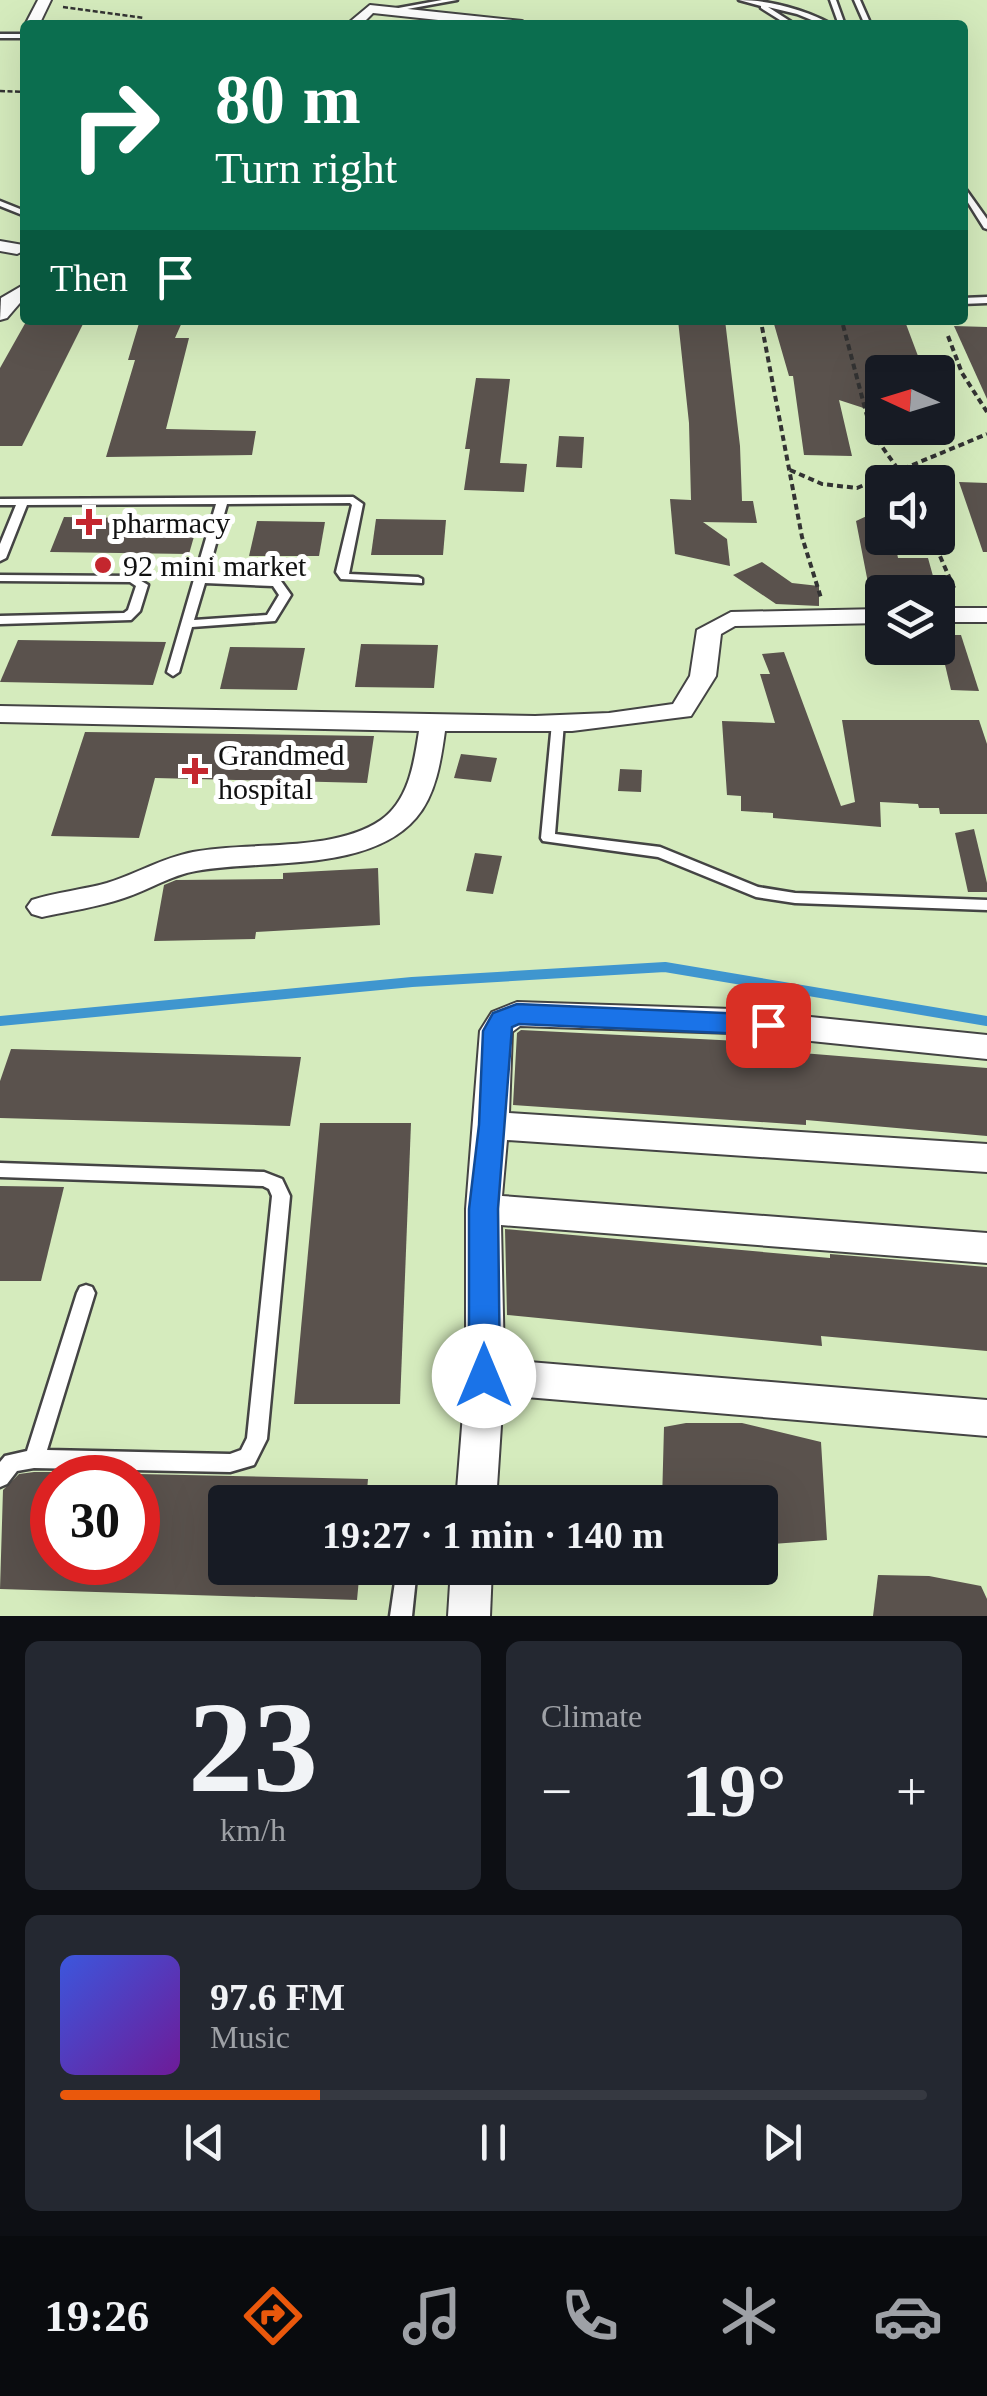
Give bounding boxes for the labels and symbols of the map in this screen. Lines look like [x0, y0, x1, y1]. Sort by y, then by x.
north arrow [865, 355, 955, 445]
place label: pharmacy [112, 506, 230, 539]
marker: pharmacy [76, 509, 102, 535]
place label: 92 mini market [123, 549, 307, 582]
marker: 92 mini market [92, 554, 114, 576]
place label: Grandmed hospital [218, 738, 345, 805]
marker: Grandmed hospital [182, 758, 208, 784]
pin [726, 983, 811, 1068]
position arrow [432, 1324, 536, 1428]
speed limit sign: 30 [30, 1455, 160, 1585]

